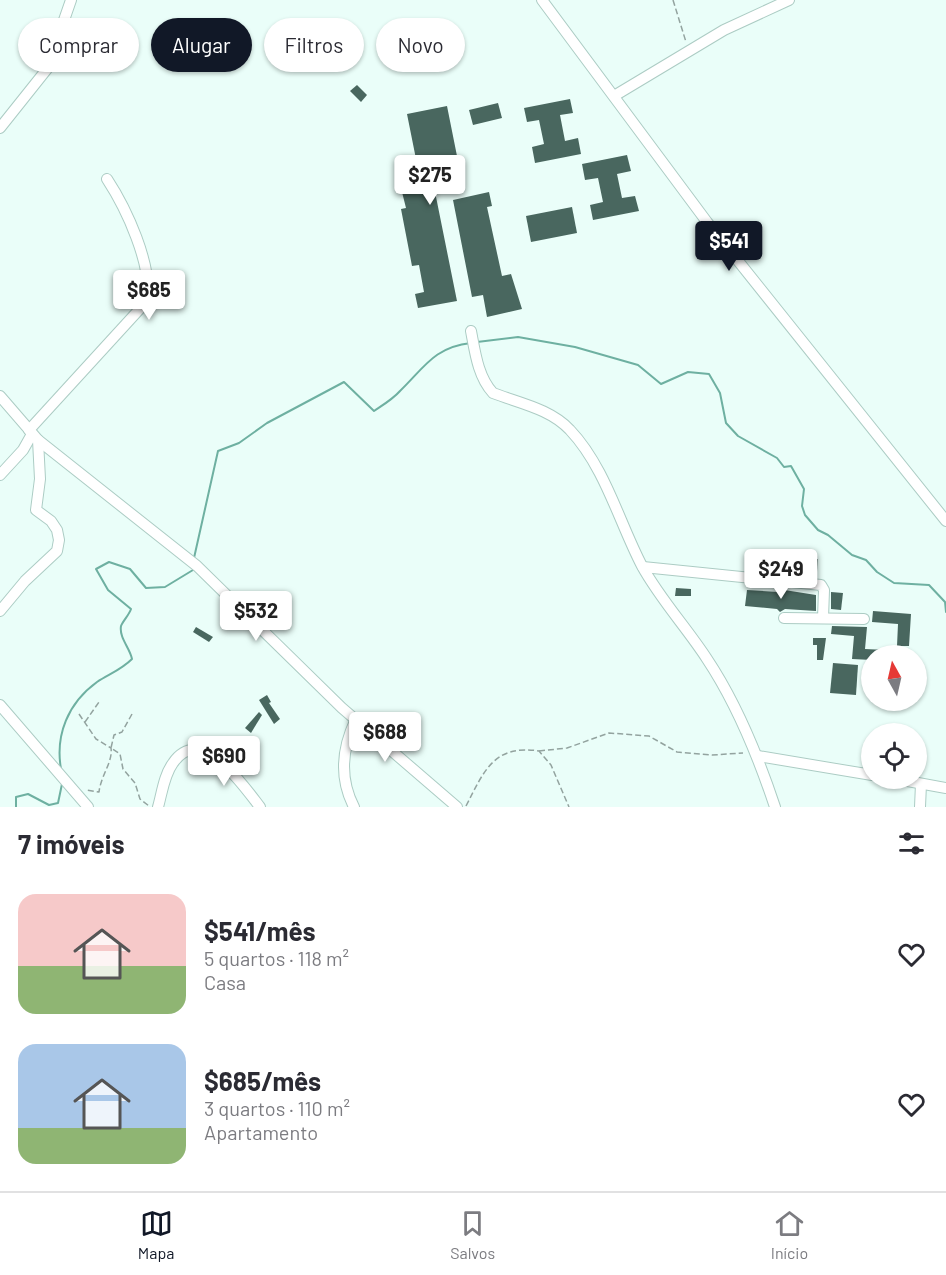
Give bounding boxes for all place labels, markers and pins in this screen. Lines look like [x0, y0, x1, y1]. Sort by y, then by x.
pin: $275 [394, 155, 466, 206]
pin: $541 [693, 221, 765, 272]
pin: $685 [113, 270, 185, 321]
pin: $249 [745, 549, 817, 600]
pin: $532 [220, 591, 292, 642]
pin: $688 [349, 712, 421, 763]
pin: $690 [188, 736, 260, 787]

